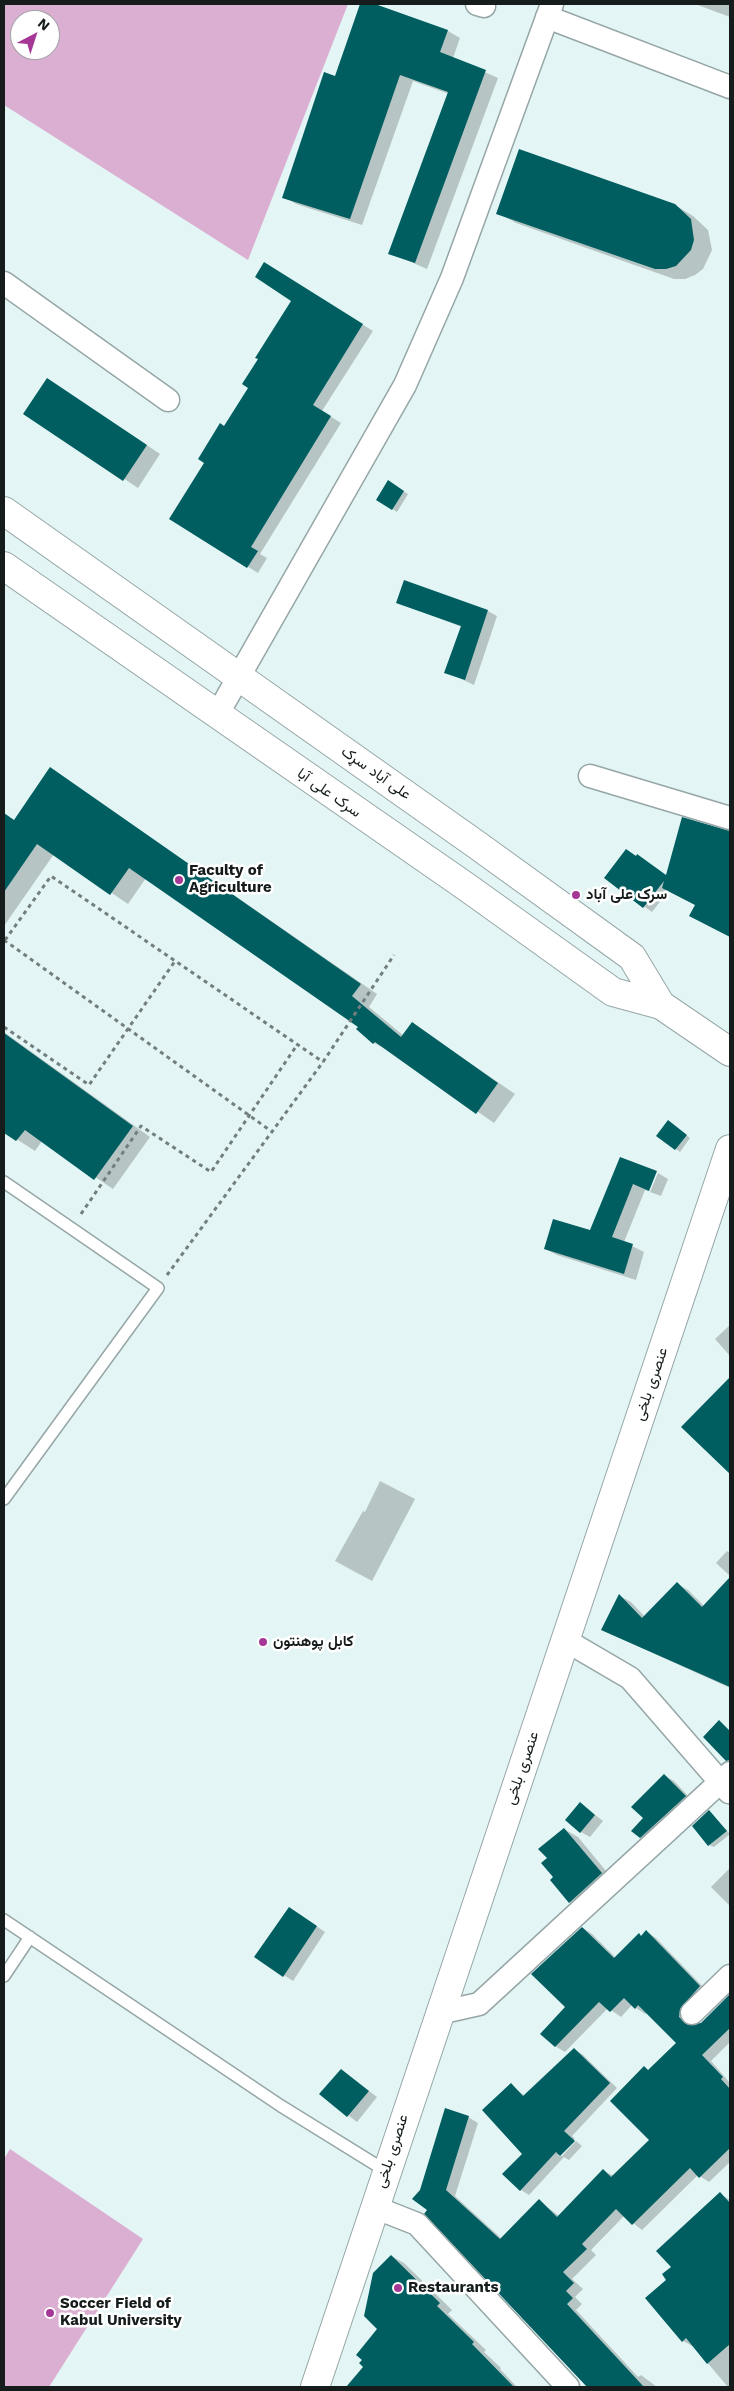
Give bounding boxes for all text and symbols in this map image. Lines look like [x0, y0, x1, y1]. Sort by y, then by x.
north arrow [10, 10, 60, 60]
text: N [35, 15, 53, 34]
street label: علی آباد سړک [338, 742, 414, 804]
street label: سرک علی آبا [294, 764, 364, 822]
place label: Faculty of Agriculture [189, 862, 272, 897]
marker: Faculty of Agriculture [173, 874, 185, 886]
place label: سرک علی آباد [586, 886, 667, 904]
marker: سرک علی آباد [570, 889, 582, 901]
street label: عنصری بلخی [630, 1345, 672, 1423]
place label: کابل پوهنتون [273, 1633, 354, 1651]
marker: کابل پوهنتون [257, 1636, 269, 1648]
street label: عنصری بلخی [501, 1729, 543, 1807]
street label: عنصری بلخی [372, 2112, 412, 2190]
place label: Restaurants [408, 2279, 498, 2297]
marker: Restaurants [392, 2282, 404, 2294]
place label: Soccer Field of Kabul University [60, 2295, 182, 2330]
marker: Soccer Field of Kabul University [44, 2307, 56, 2319]

